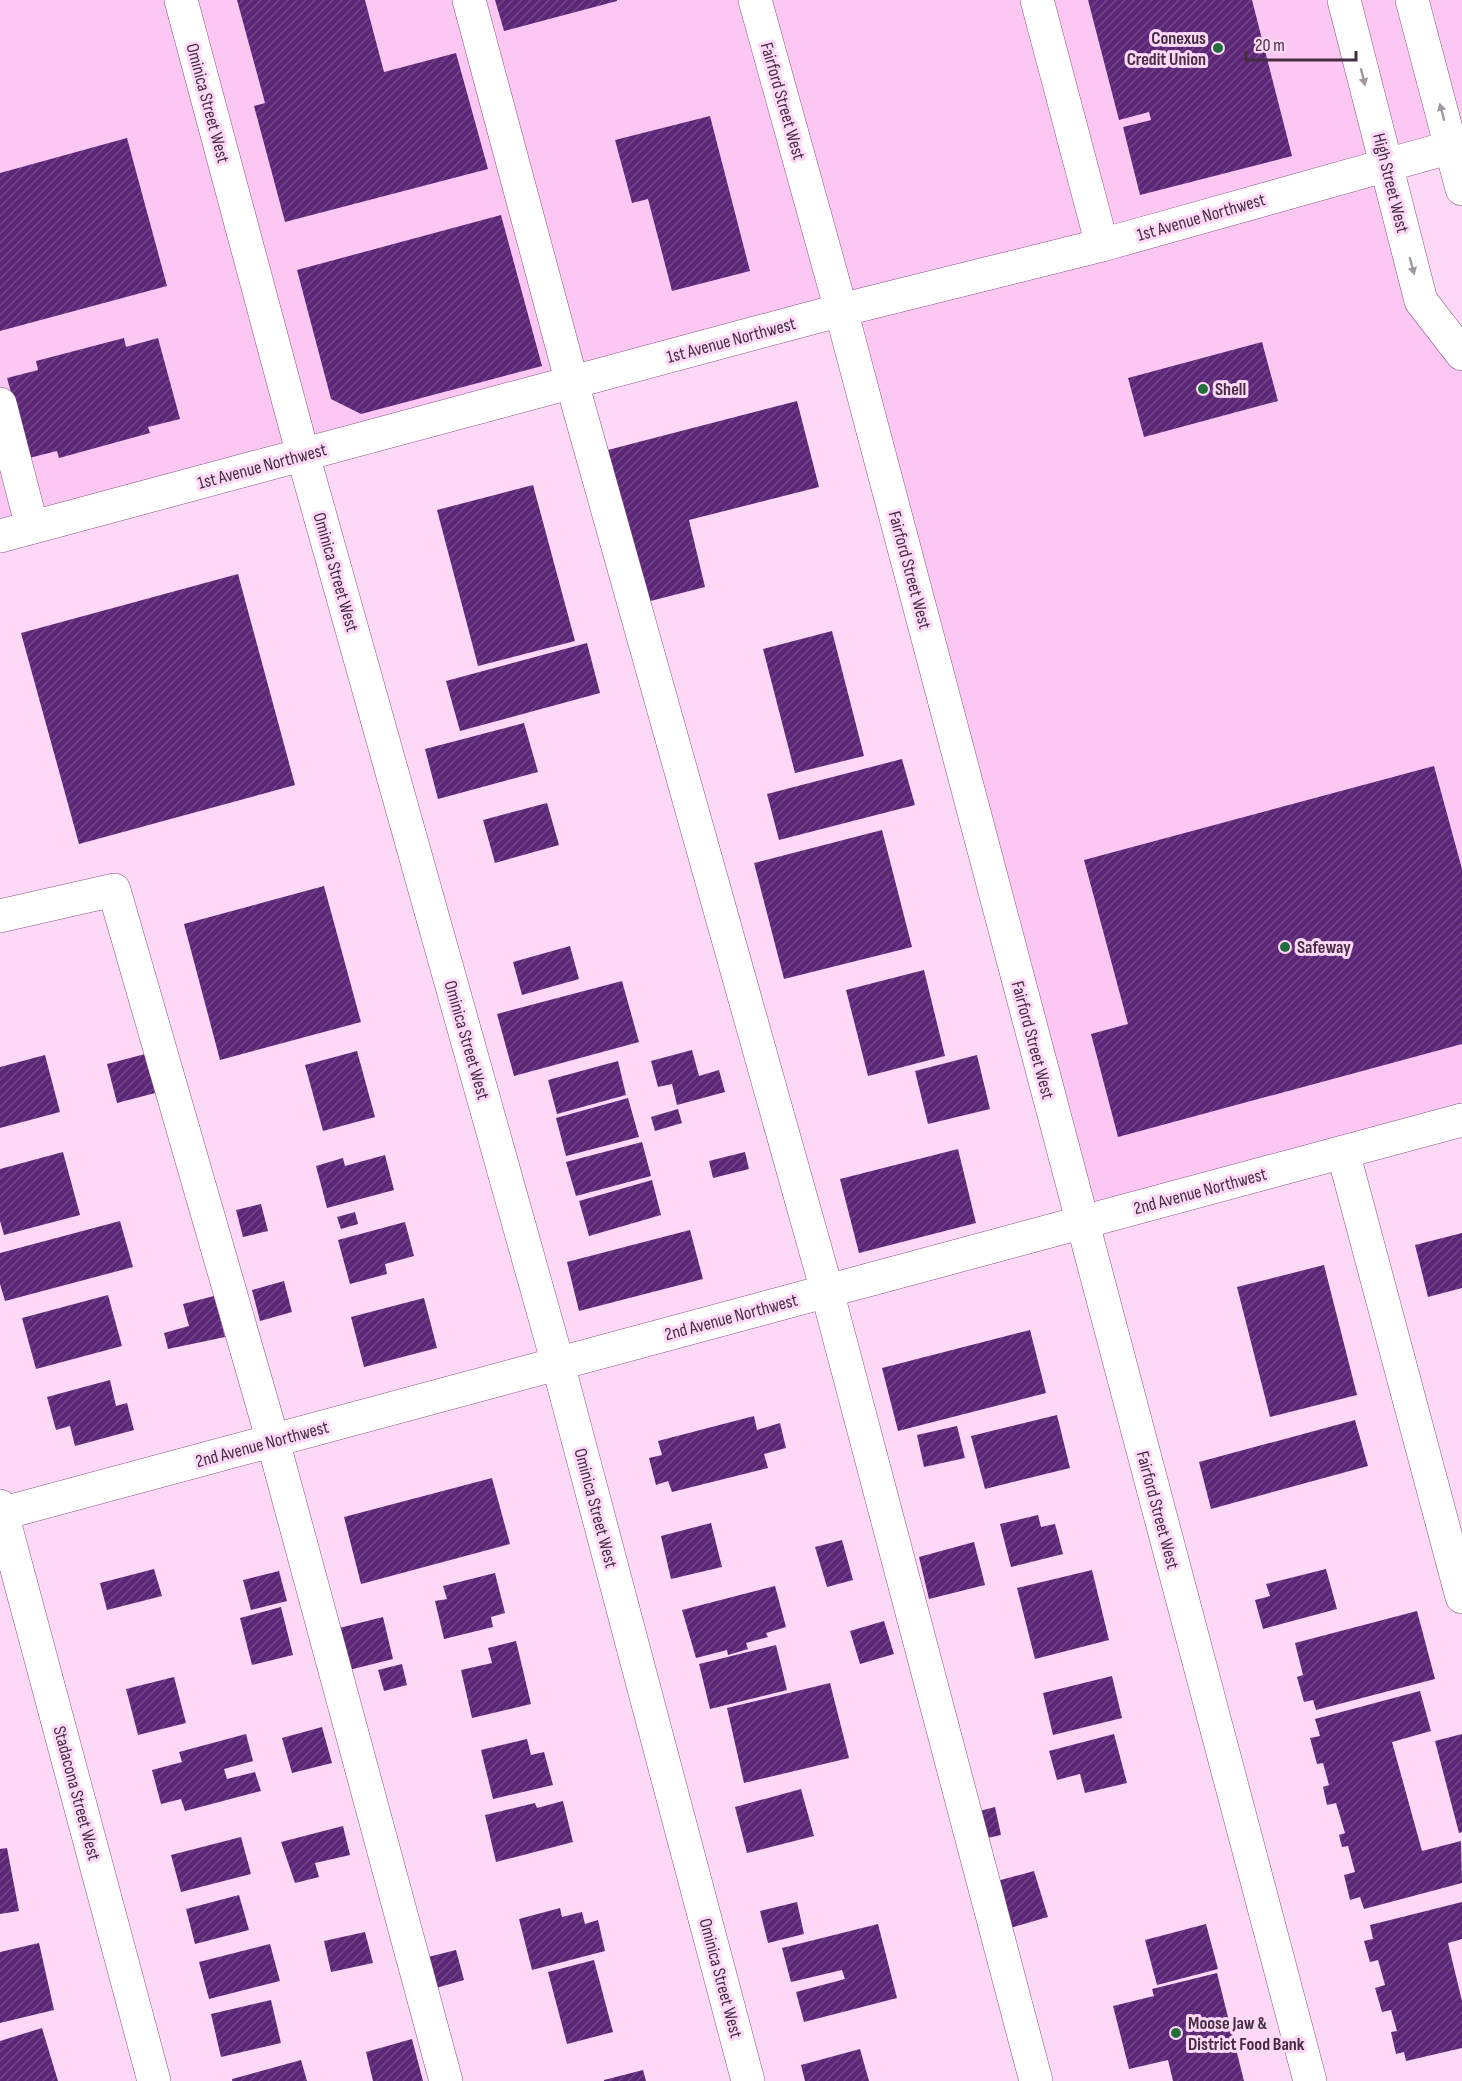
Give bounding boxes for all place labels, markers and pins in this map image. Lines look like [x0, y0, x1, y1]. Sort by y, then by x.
place label: Conexus Credit Union [1127, 28, 1206, 70]
marker: Conexus Credit Union [1211, 41, 1225, 55]
place label: Shell [1215, 379, 1246, 400]
marker: Shell [1196, 382, 1210, 396]
place label: Safeway [1297, 937, 1351, 958]
marker: Safeway [1278, 940, 1292, 954]
place label: Moose Jaw & District Food Bank [1188, 2013, 1305, 2055]
marker: Moose Jaw & District Food Bank [1169, 2026, 1183, 2040]

